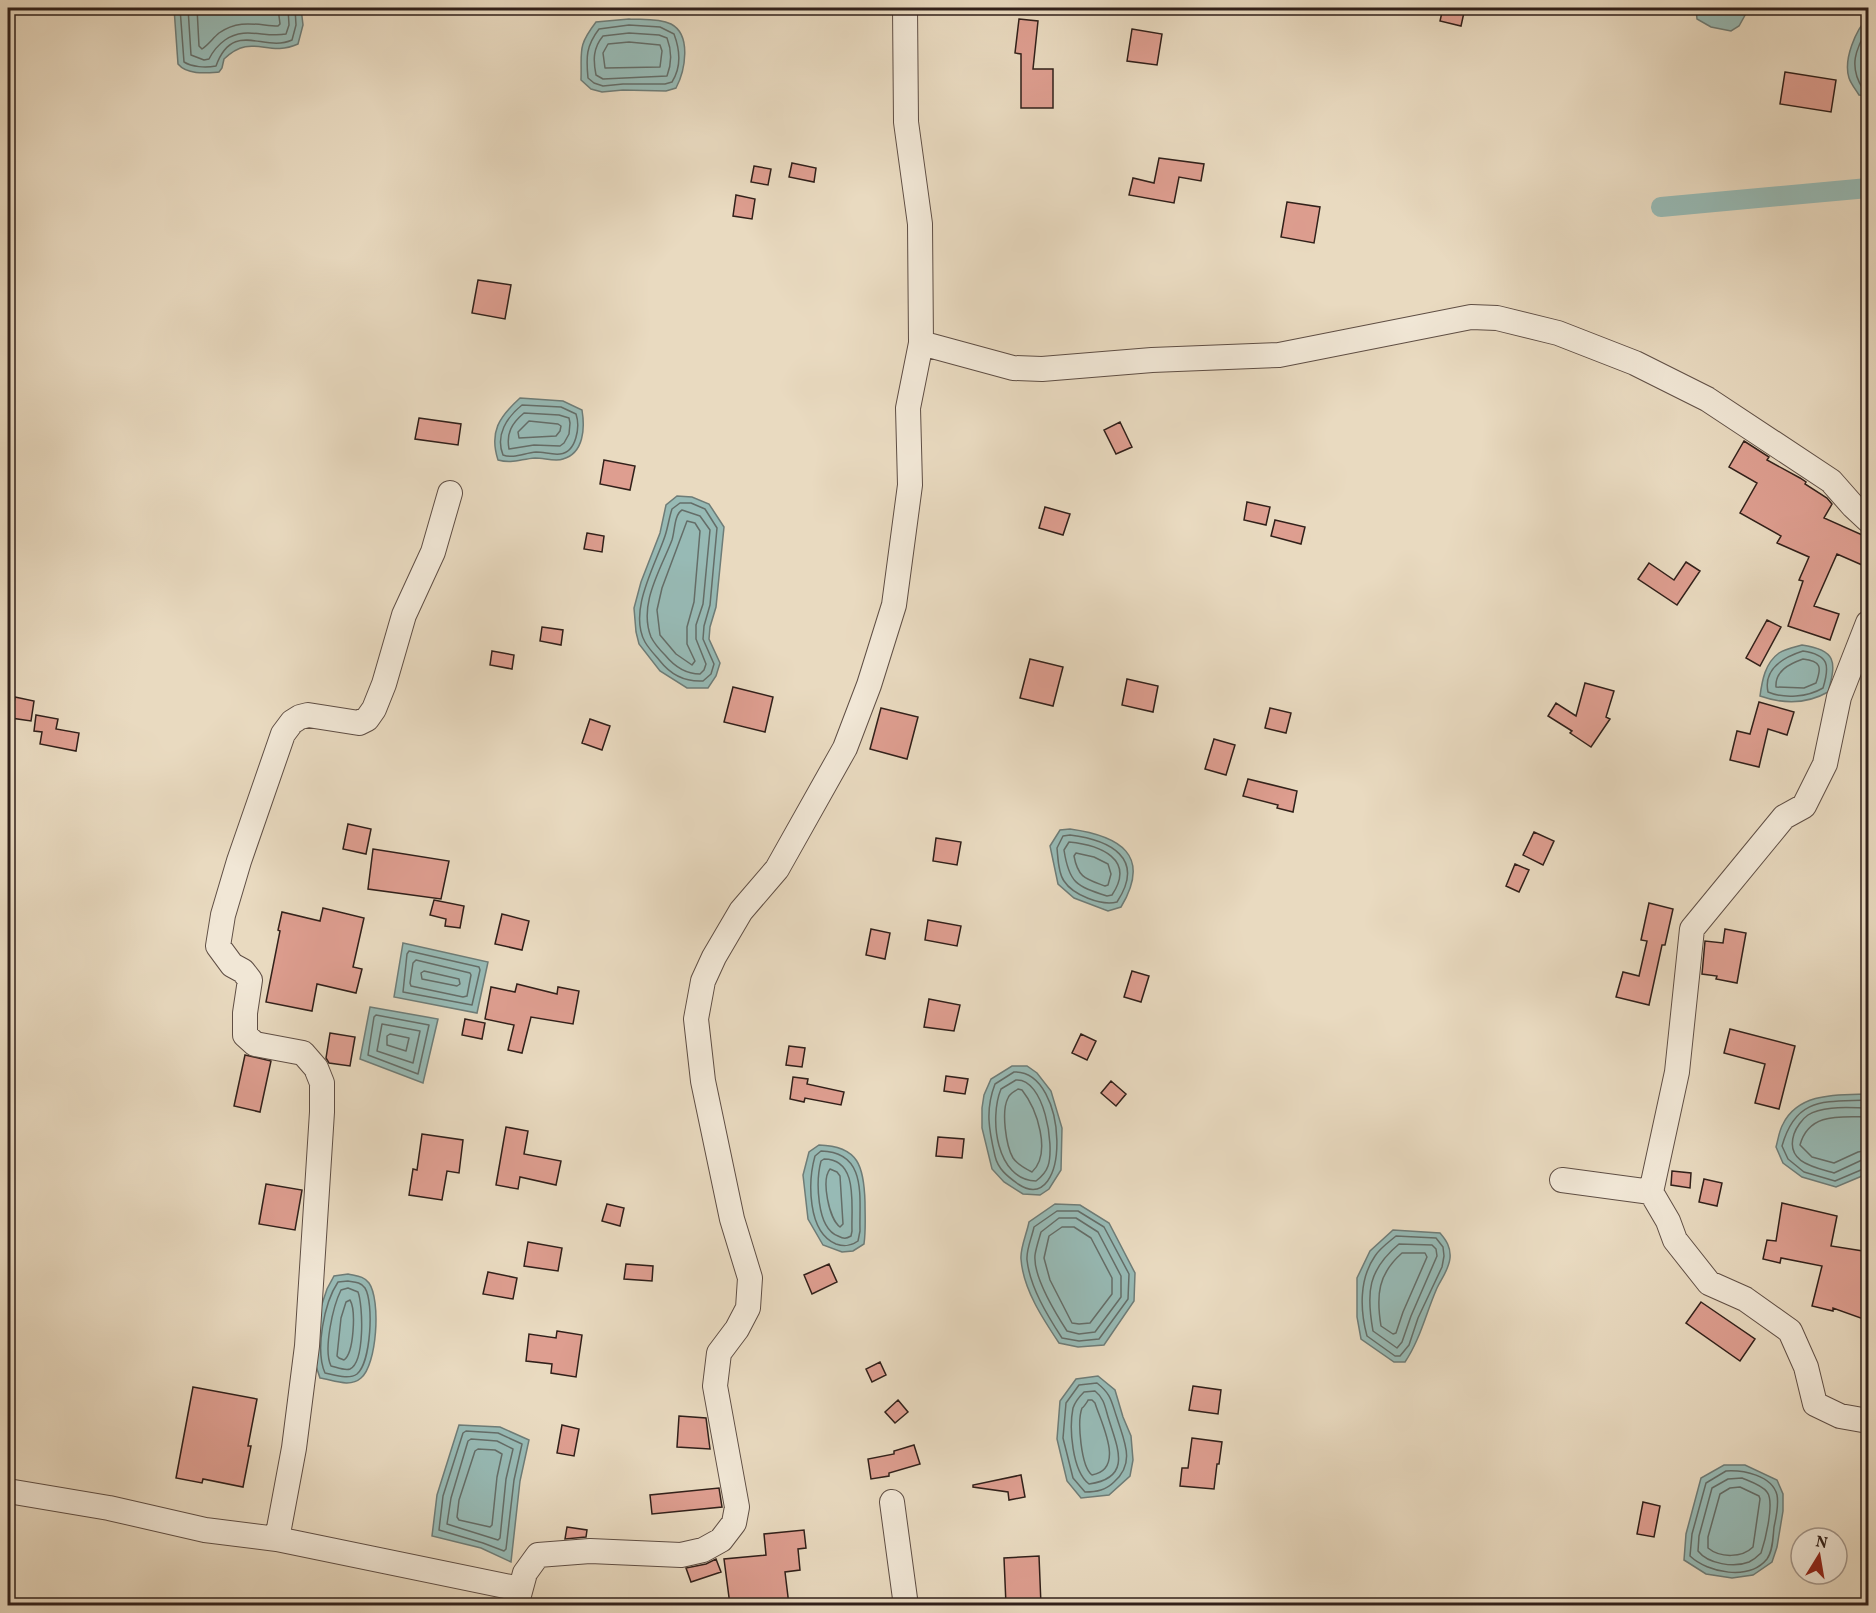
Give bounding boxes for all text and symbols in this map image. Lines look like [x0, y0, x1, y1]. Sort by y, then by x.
north arrow [1789, 1526, 1849, 1586]
text: N [1814, 1531, 1830, 1555]

